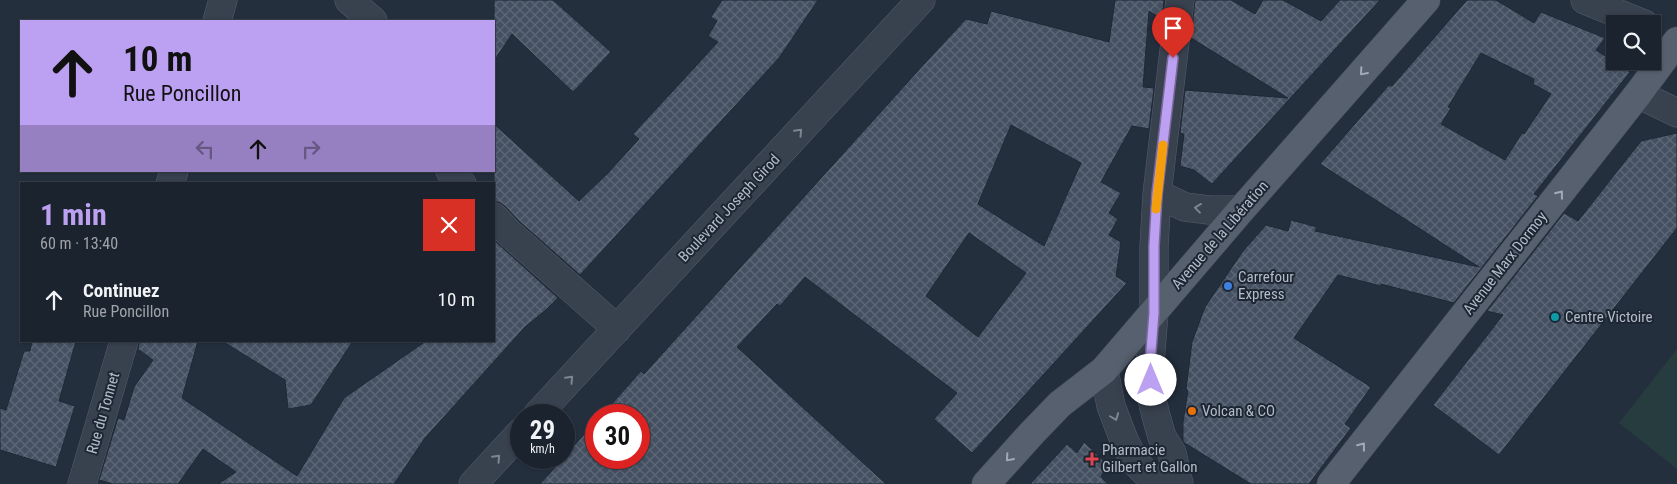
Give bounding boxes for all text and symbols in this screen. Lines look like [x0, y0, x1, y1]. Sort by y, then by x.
pin [1152, 7, 1194, 58]
icon: arrive [1159, 14, 1187, 42]
map controls [1606, 15, 1661, 70]
button: search [1606, 15, 1661, 70]
text: 10 m [123, 39, 192, 80]
icon: ahead [40, 40, 105, 105]
one-way arrow [1360, 66, 1368, 75]
text: Rue Poncillon [123, 81, 241, 106]
one-way arrow [793, 128, 802, 137]
icon: left [191, 135, 219, 163]
icon: ahead [244, 135, 272, 163]
icon: right [297, 135, 325, 163]
street label: Boulevard Joseph Girod [674, 150, 784, 266]
street label: Avenue de la Libération [1168, 177, 1272, 293]
one-way arrow [1554, 191, 1563, 200]
text: 1 min [40, 197, 107, 232]
button: close [423, 199, 475, 251]
one-way arrow [1193, 204, 1202, 214]
street label: Avenue Marx Dormoy [1459, 208, 1551, 318]
text: 60 m · 13:40 [40, 234, 118, 253]
place label: Carrefour Express [1238, 268, 1294, 303]
text: Continuez [83, 279, 160, 302]
marker: Carrefour Express [1222, 280, 1234, 292]
icon: ahead [40, 286, 68, 314]
text: 10 m [438, 288, 475, 311]
text: Rue Poncillon [83, 302, 169, 321]
place label: Centre Victoire [1565, 308, 1653, 326]
marker: Centre Victoire [1549, 311, 1561, 323]
position arrow [1124, 353, 1176, 405]
street label: Rue du Tonnet [83, 370, 123, 456]
one-way arrow [564, 376, 573, 385]
place label: Volcan & CO [1202, 402, 1275, 420]
speed limit sign: 30 [585, 404, 650, 469]
marker: Volcan & CO [1186, 405, 1198, 417]
one-way arrow [1109, 412, 1120, 421]
text: 29 [530, 416, 555, 445]
place label: Pharmacie Gilbert et Gallon [1102, 441, 1198, 476]
text: km/h [530, 442, 555, 456]
one-way arrow [1356, 443, 1364, 452]
one-way arrow [1006, 453, 1015, 462]
marker: Pharmacie Gilbert et Gallon [1086, 453, 1098, 465]
one-way arrow [491, 455, 500, 464]

